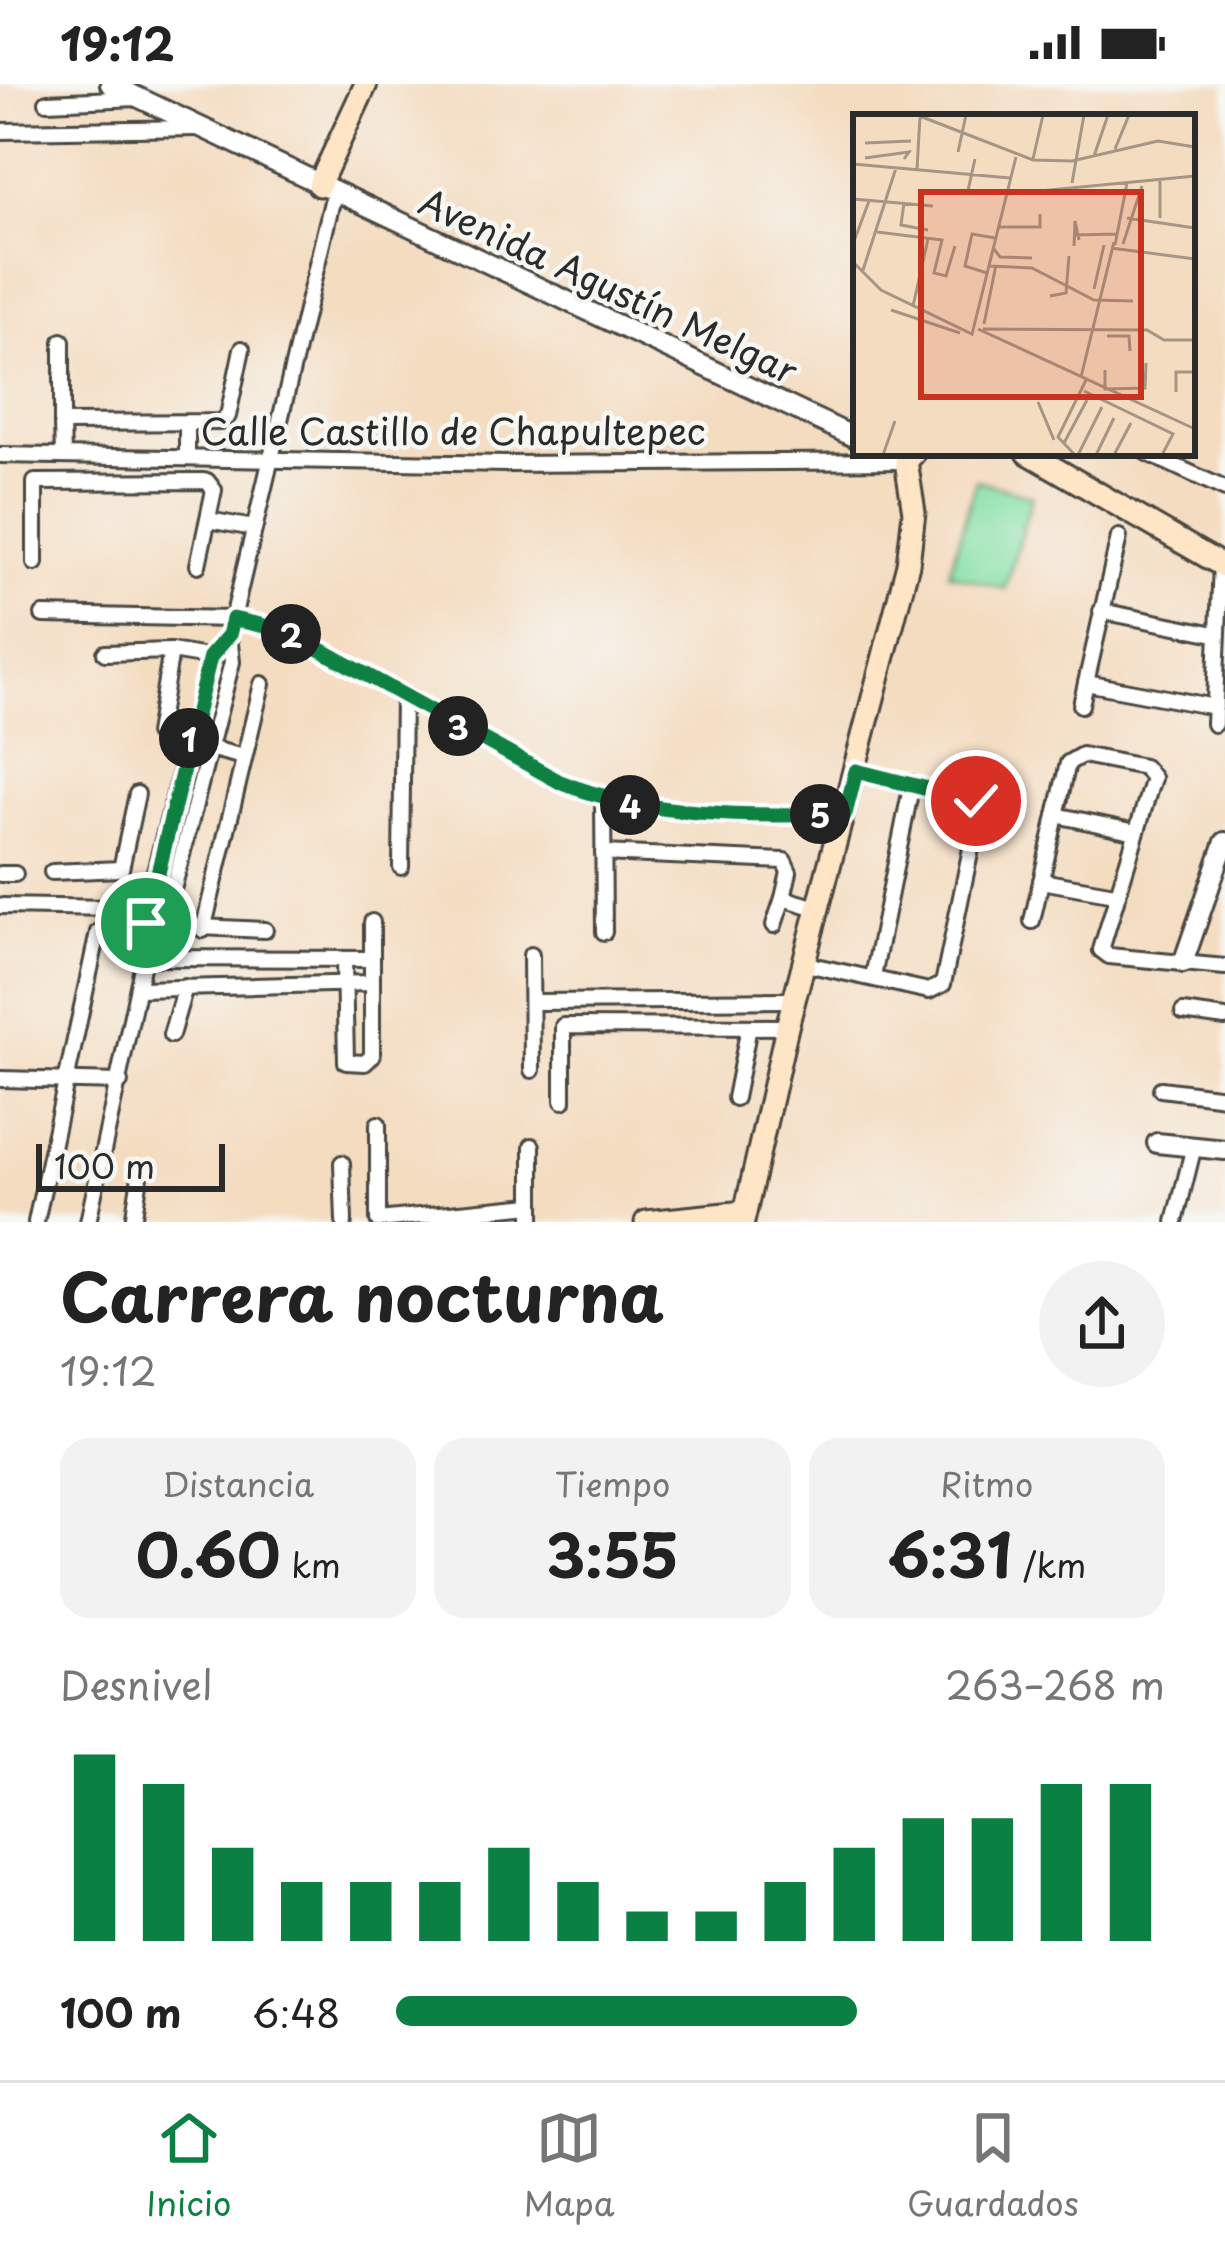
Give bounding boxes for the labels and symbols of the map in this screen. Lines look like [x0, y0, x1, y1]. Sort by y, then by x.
inset map [853, 114, 1195, 456]
street label: Avenida Agustín Melgar [411, 174, 808, 397]
street label: Calle Castillo de Chapultepec [200, 403, 706, 457]
pin: 2 [261, 604, 321, 664]
pin: 3 [428, 696, 488, 756]
pin: 1 [159, 708, 219, 768]
pin [925, 750, 1027, 852]
pin: 4 [600, 775, 660, 835]
pin: 5 [790, 784, 850, 844]
pin [95, 872, 197, 974]
scale bar [36, 1138, 225, 1191]

